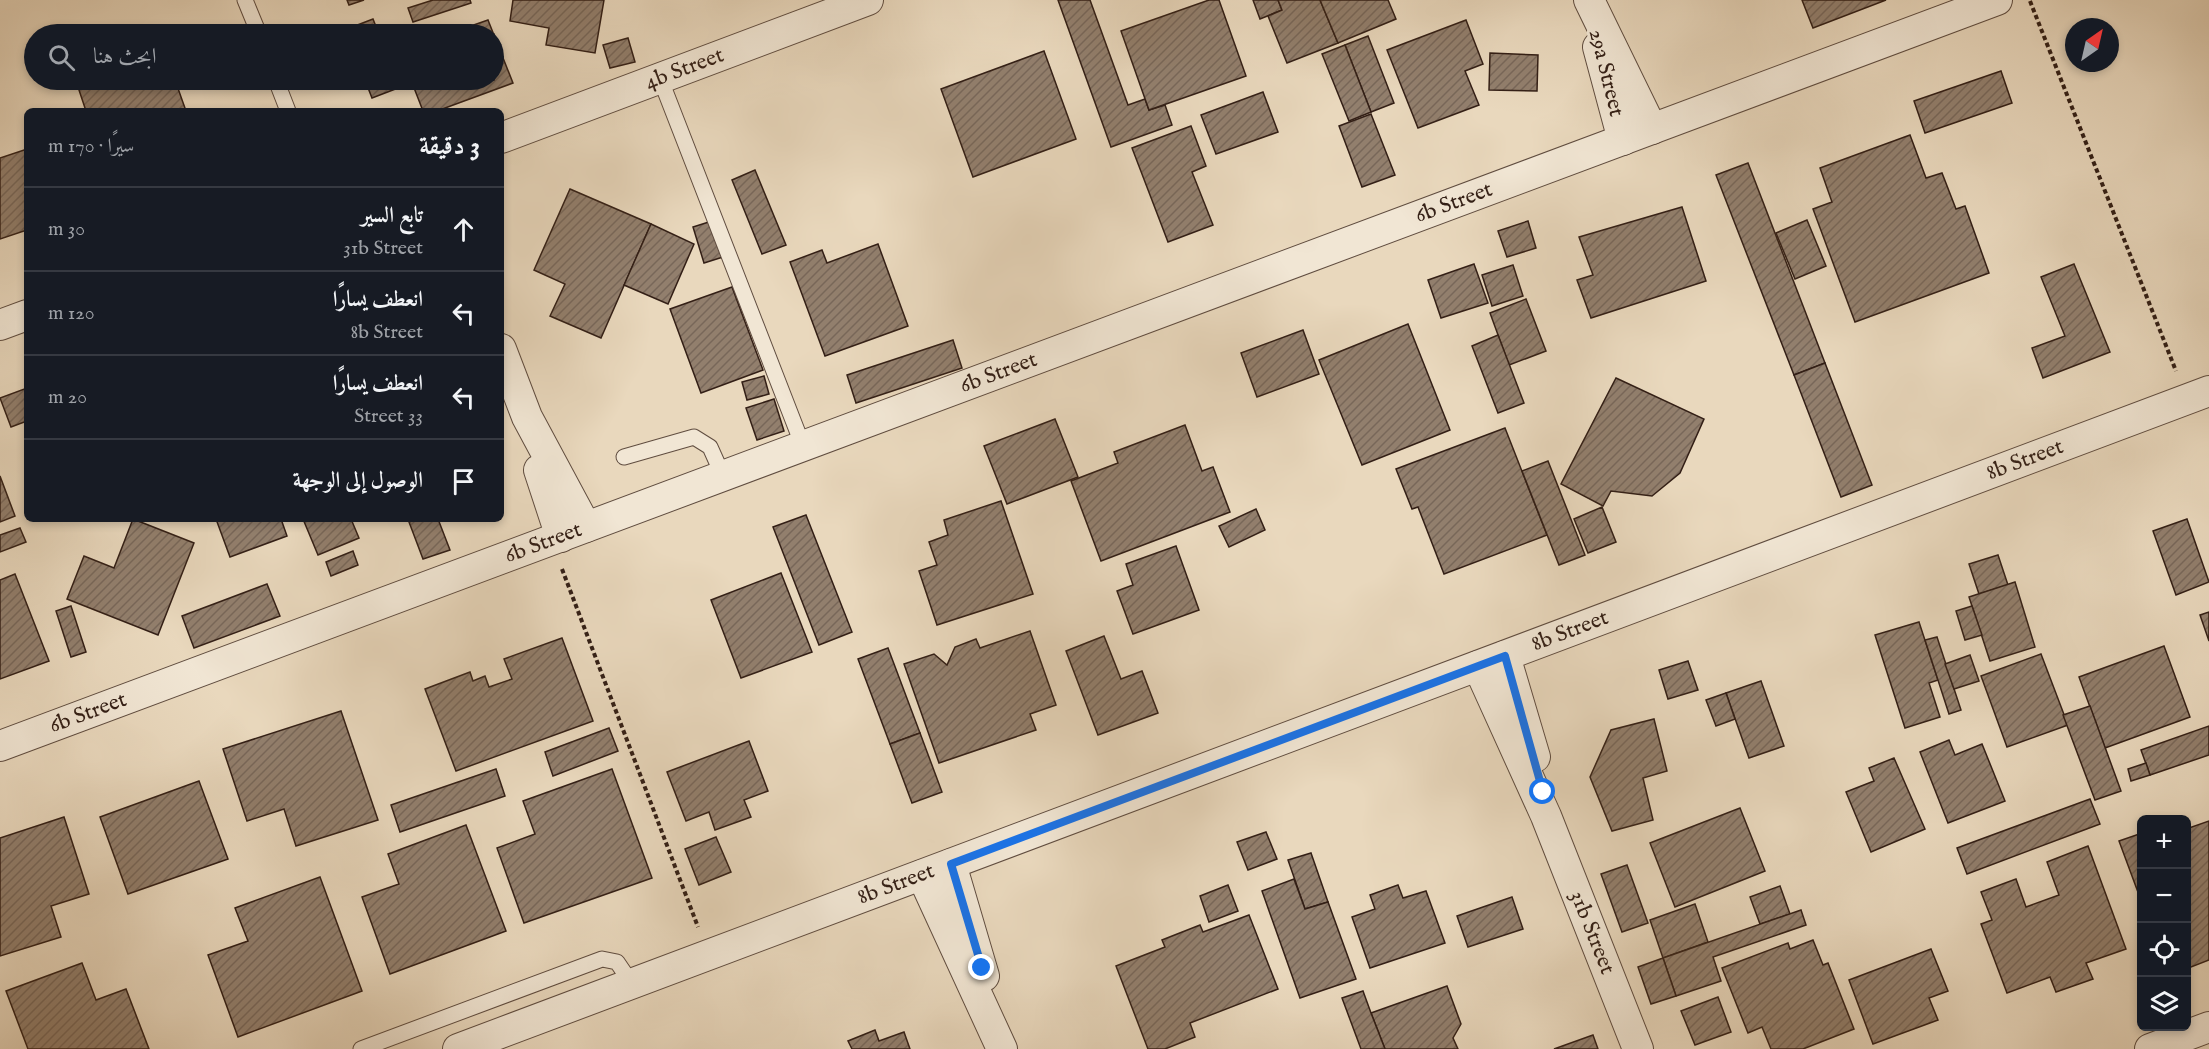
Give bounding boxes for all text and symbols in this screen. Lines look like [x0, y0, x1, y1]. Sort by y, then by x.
north arrow [2065, 18, 2119, 72]
search box [24, 24, 504, 90]
street label: 29a Street [1582, 26, 1630, 120]
icon: search [45, 41, 78, 74]
street label: 4b Street [641, 41, 728, 97]
text: ابحث هنا [93, 43, 156, 71]
text: 3 دقيقة [419, 130, 480, 163]
text: سيرًا · 170 m [48, 134, 134, 159]
street label: 6b Street [1411, 176, 1497, 230]
text: تابع السير [361, 202, 423, 230]
icon: ahead [447, 213, 480, 246]
text: 30 m [48, 217, 85, 242]
text: 31b Street [343, 236, 423, 261]
text: انعطف يسارًا [333, 286, 423, 314]
icon: left [447, 297, 480, 330]
text: 120 m [48, 301, 95, 326]
text: 8b Street [350, 320, 423, 345]
street label: 6b Street [956, 346, 1042, 400]
text: انعطف يسارًا [333, 370, 423, 398]
icon: left [447, 381, 480, 414]
text: 20 m [48, 385, 87, 410]
text: 33 Street [354, 404, 423, 429]
street label: 8b Street [1983, 433, 2068, 487]
icon: arrive [447, 465, 480, 498]
text: الوصول إلى الوجهة [293, 467, 423, 495]
street label: 6b Street [501, 516, 586, 570]
street label: 8b Street [1528, 604, 1613, 658]
street label: 6b Street [45, 686, 131, 740]
route start [1529, 778, 1555, 804]
map controls [2137, 815, 2191, 1031]
button: + [2137, 815, 2191, 869]
street label: 8b Street [854, 857, 939, 912]
button: − [2137, 869, 2191, 923]
street label: 31b Street [1563, 887, 1621, 979]
button: locate [2137, 923, 2191, 977]
route end [968, 954, 994, 980]
button: layers [2137, 977, 2191, 1031]

